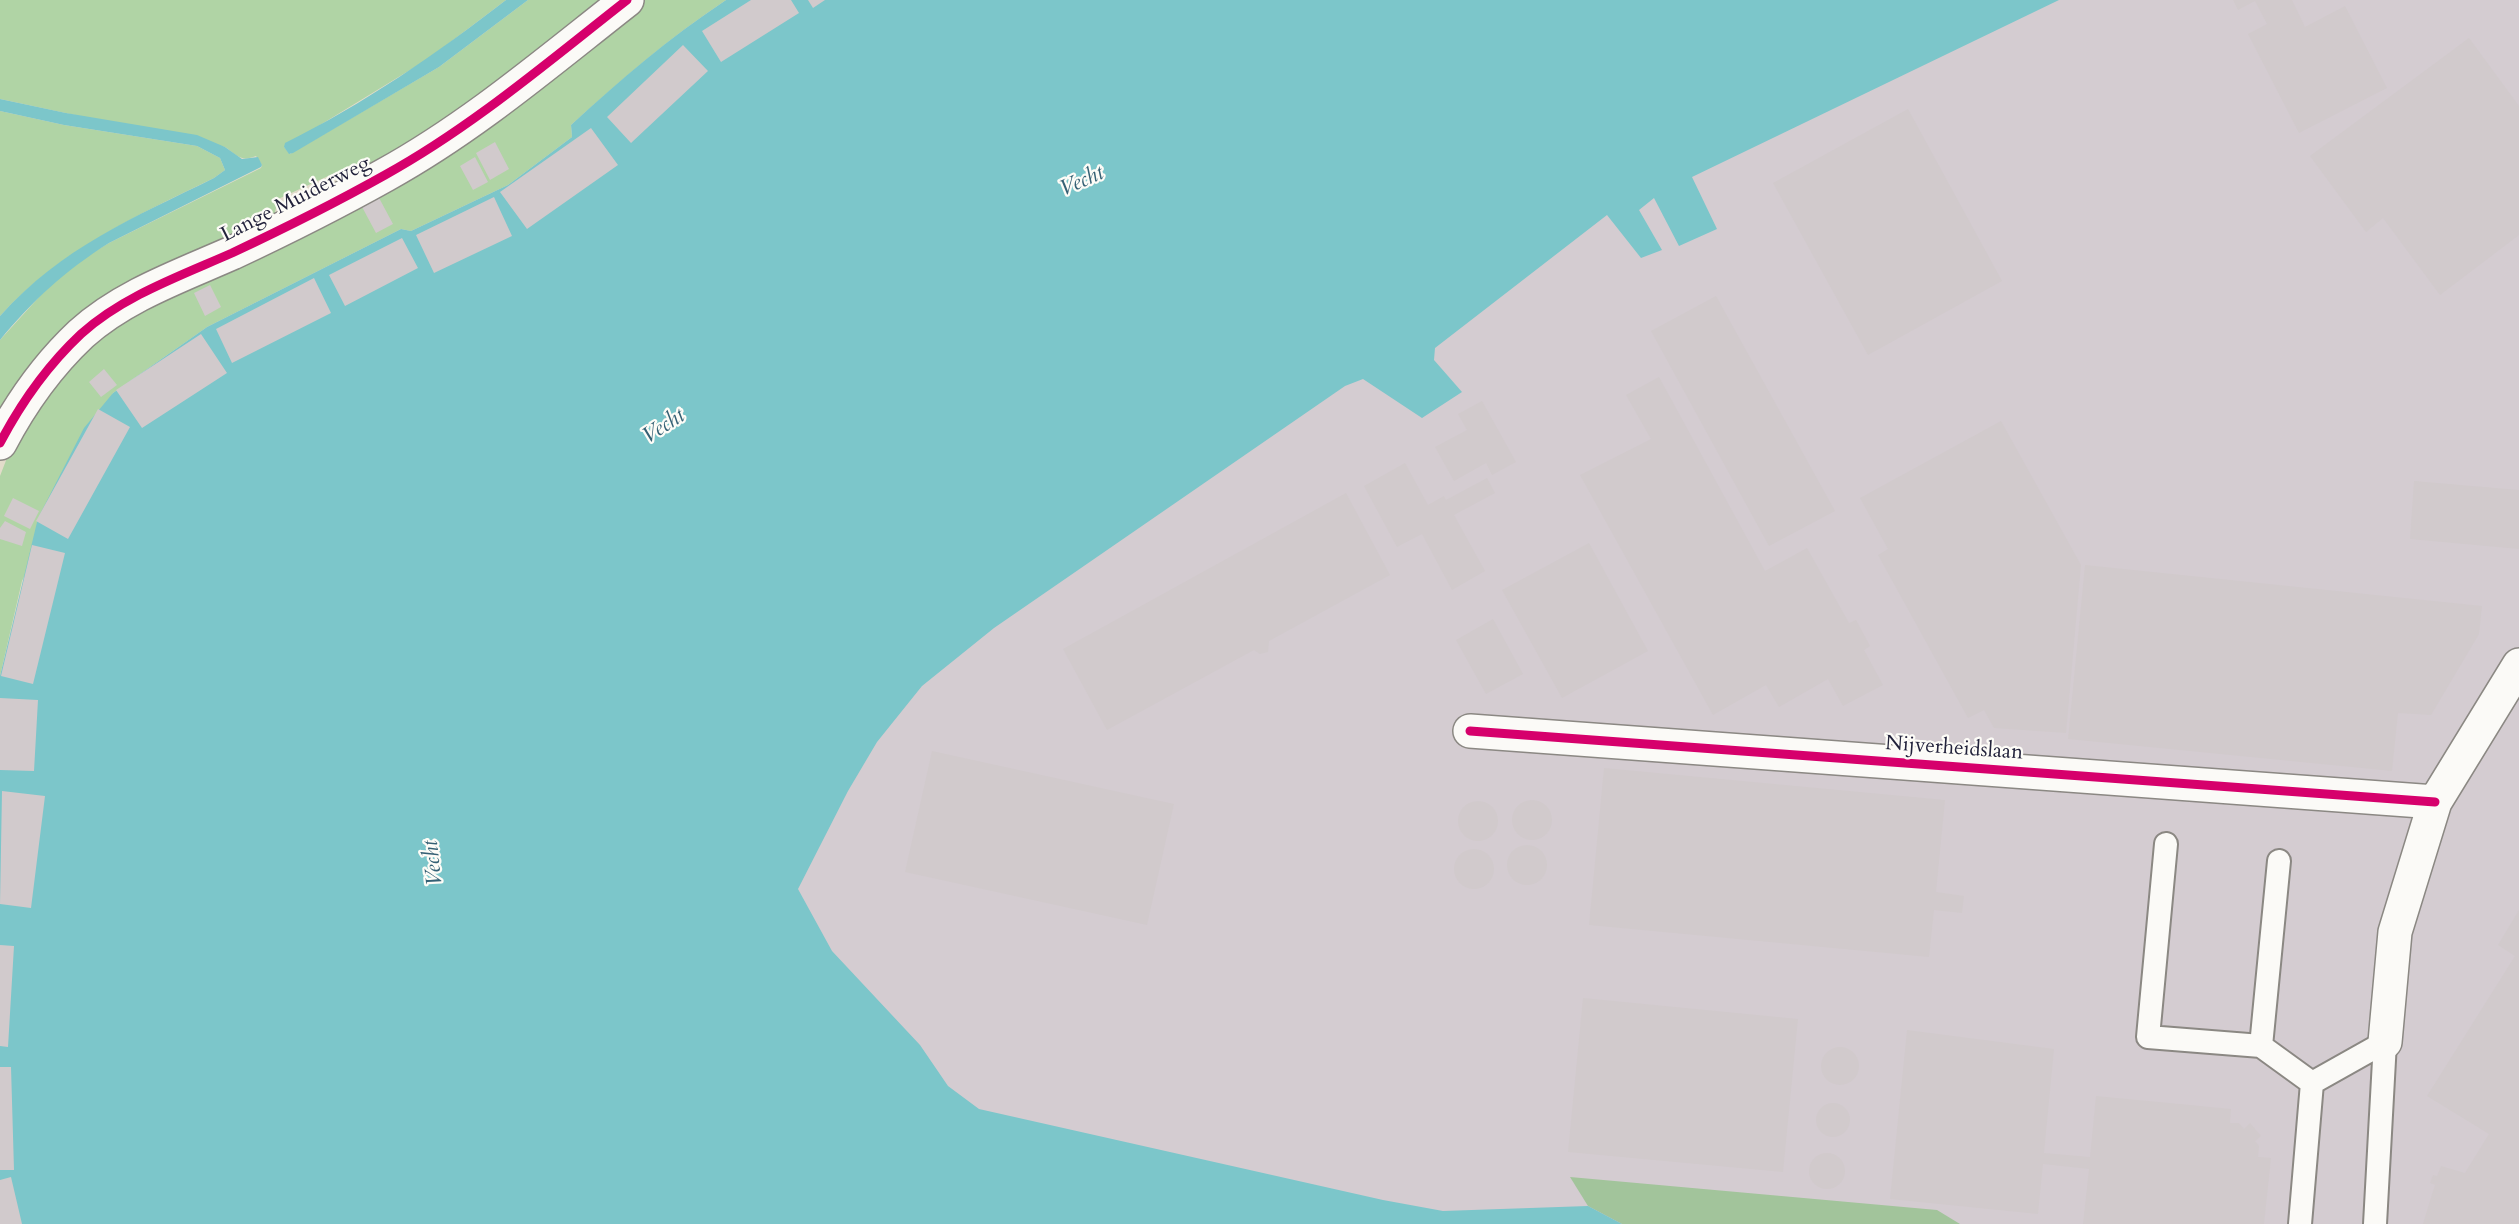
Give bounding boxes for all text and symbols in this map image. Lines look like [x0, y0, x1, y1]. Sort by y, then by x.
street label: Lange Muiderweg [217, 151, 375, 249]
water label: Vecht [1056, 161, 1108, 203]
water label: Vecht [638, 404, 690, 450]
street label: Nijverheidslaan [1884, 732, 2024, 766]
water label: Vecht [418, 839, 450, 887]

